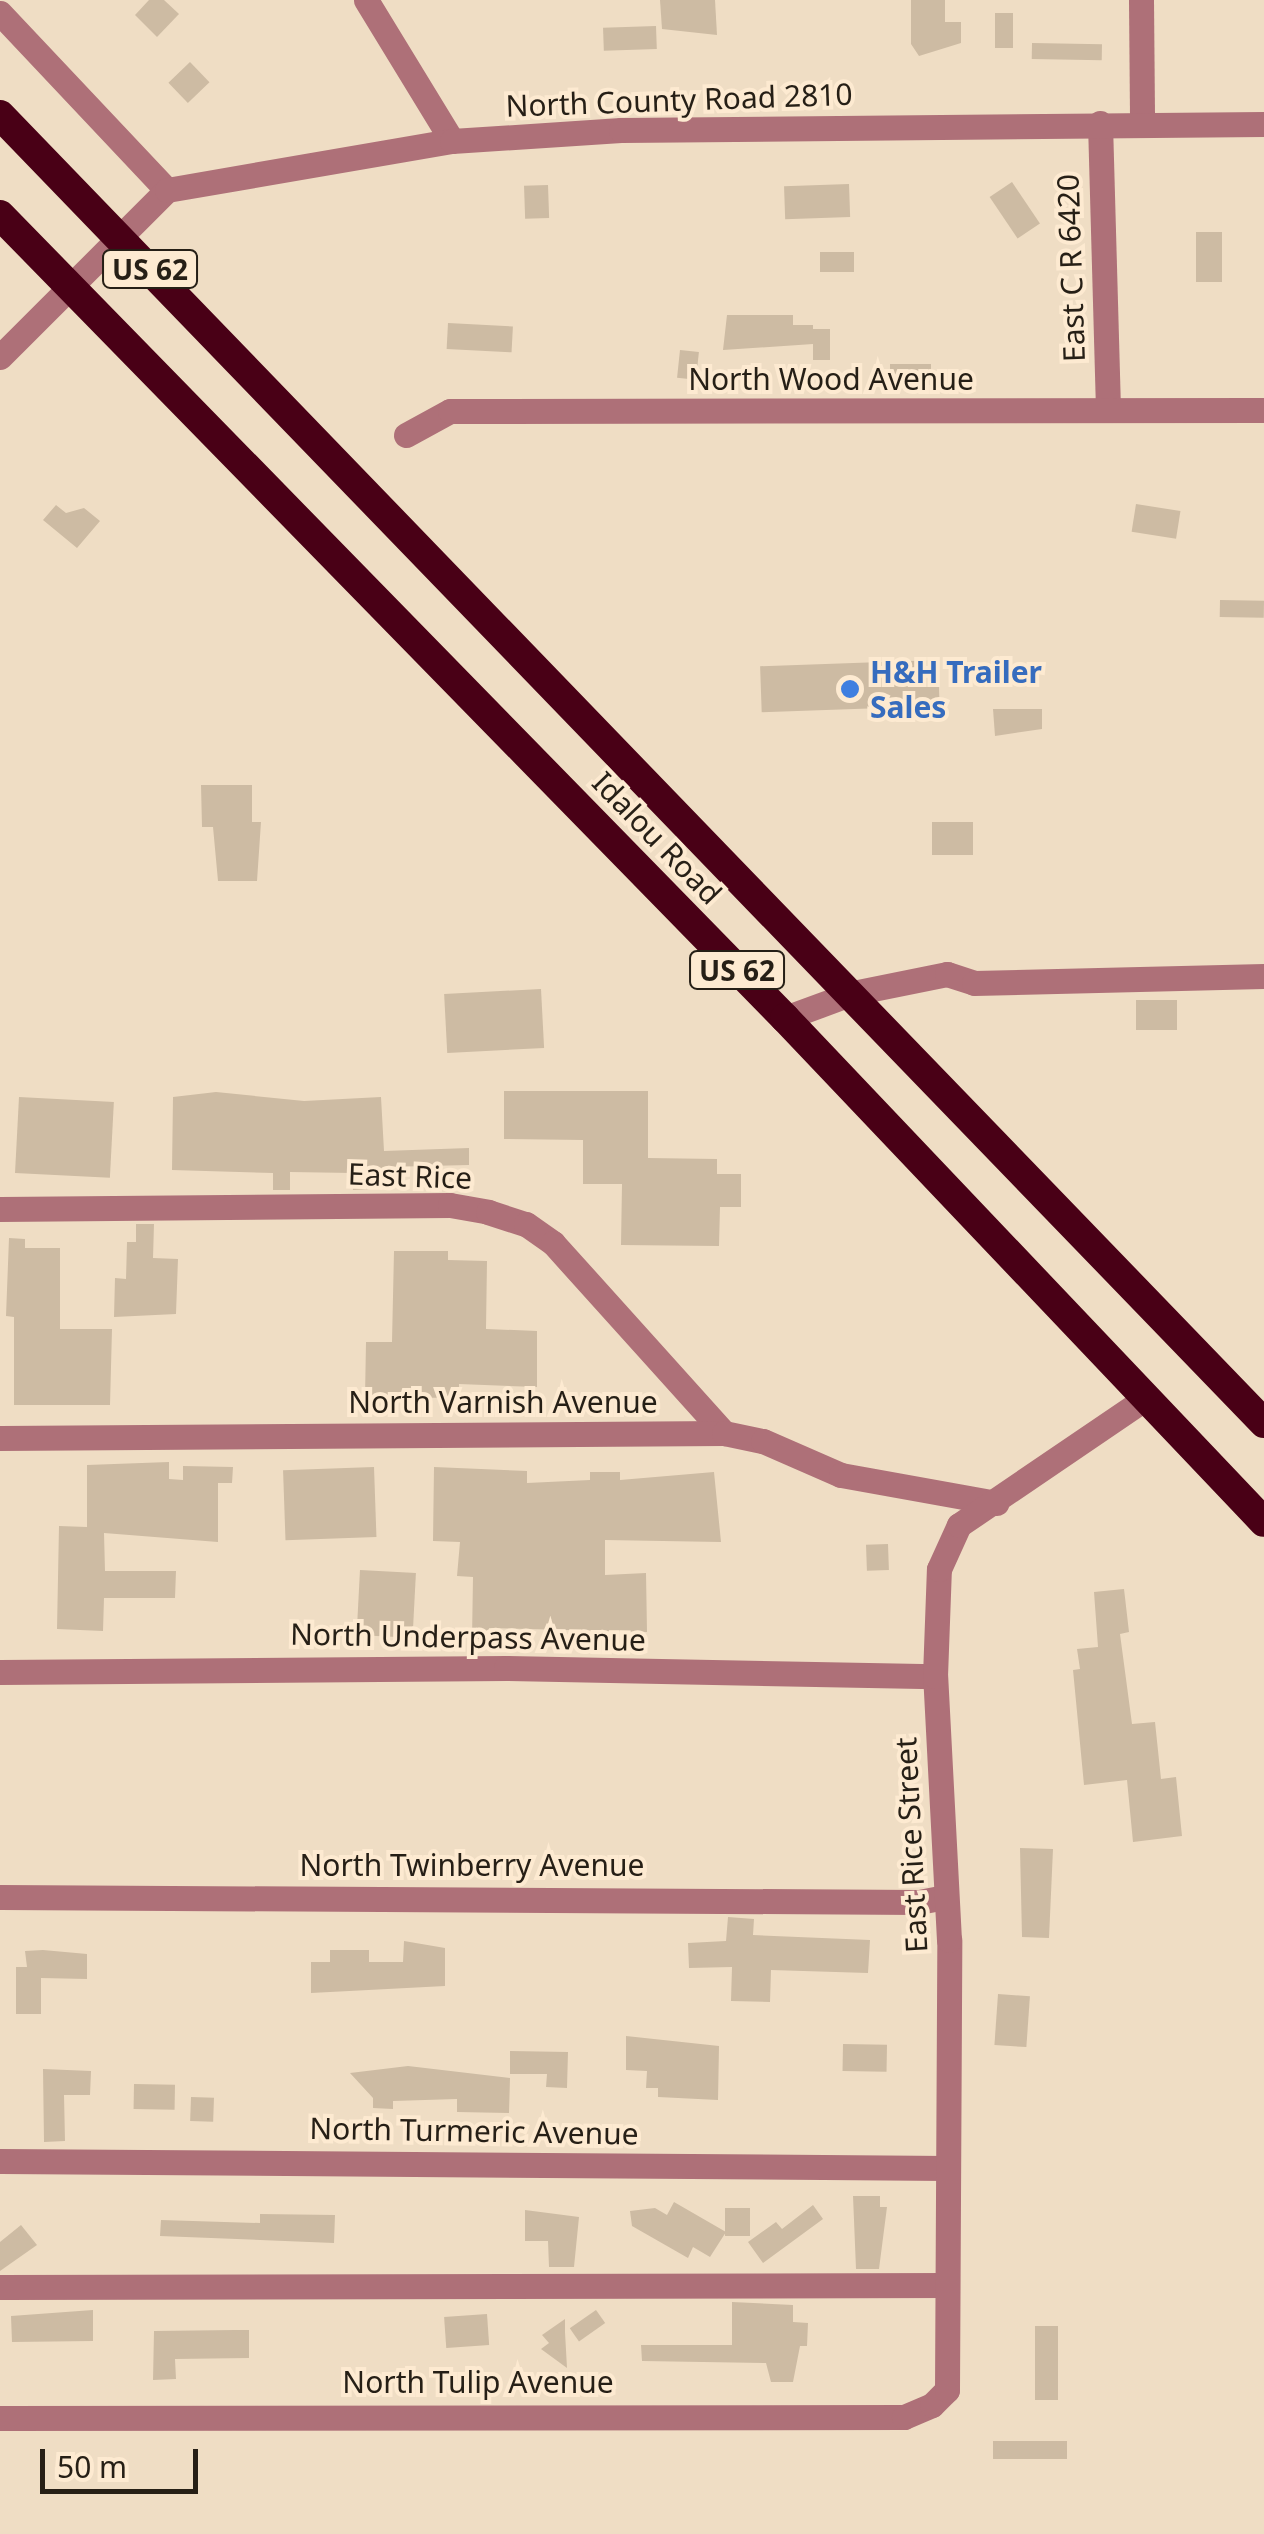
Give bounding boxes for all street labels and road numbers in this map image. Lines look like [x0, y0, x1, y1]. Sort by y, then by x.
street label: North County Road 2810 [505, 76, 853, 124]
street label: East C R 6420 [1050, 173, 1092, 363]
road number: US 62 [100, 246, 200, 292]
street label: North Wood Avenue [688, 361, 974, 397]
street label: Idalou Road [585, 764, 729, 912]
road number: US 62 [687, 947, 787, 993]
street label: East Rice [347, 1156, 473, 1196]
street label: North Varnish Avenue [348, 1384, 658, 1420]
street label: North Underpass Avenue [290, 1616, 646, 1658]
street label: East Rice Street [887, 1736, 935, 1954]
street label: North Twinberry Avenue [299, 1847, 645, 1883]
street label: North Turmeric Avenue [309, 2110, 639, 2152]
street label: North Tulip Avenue [342, 2364, 614, 2400]

